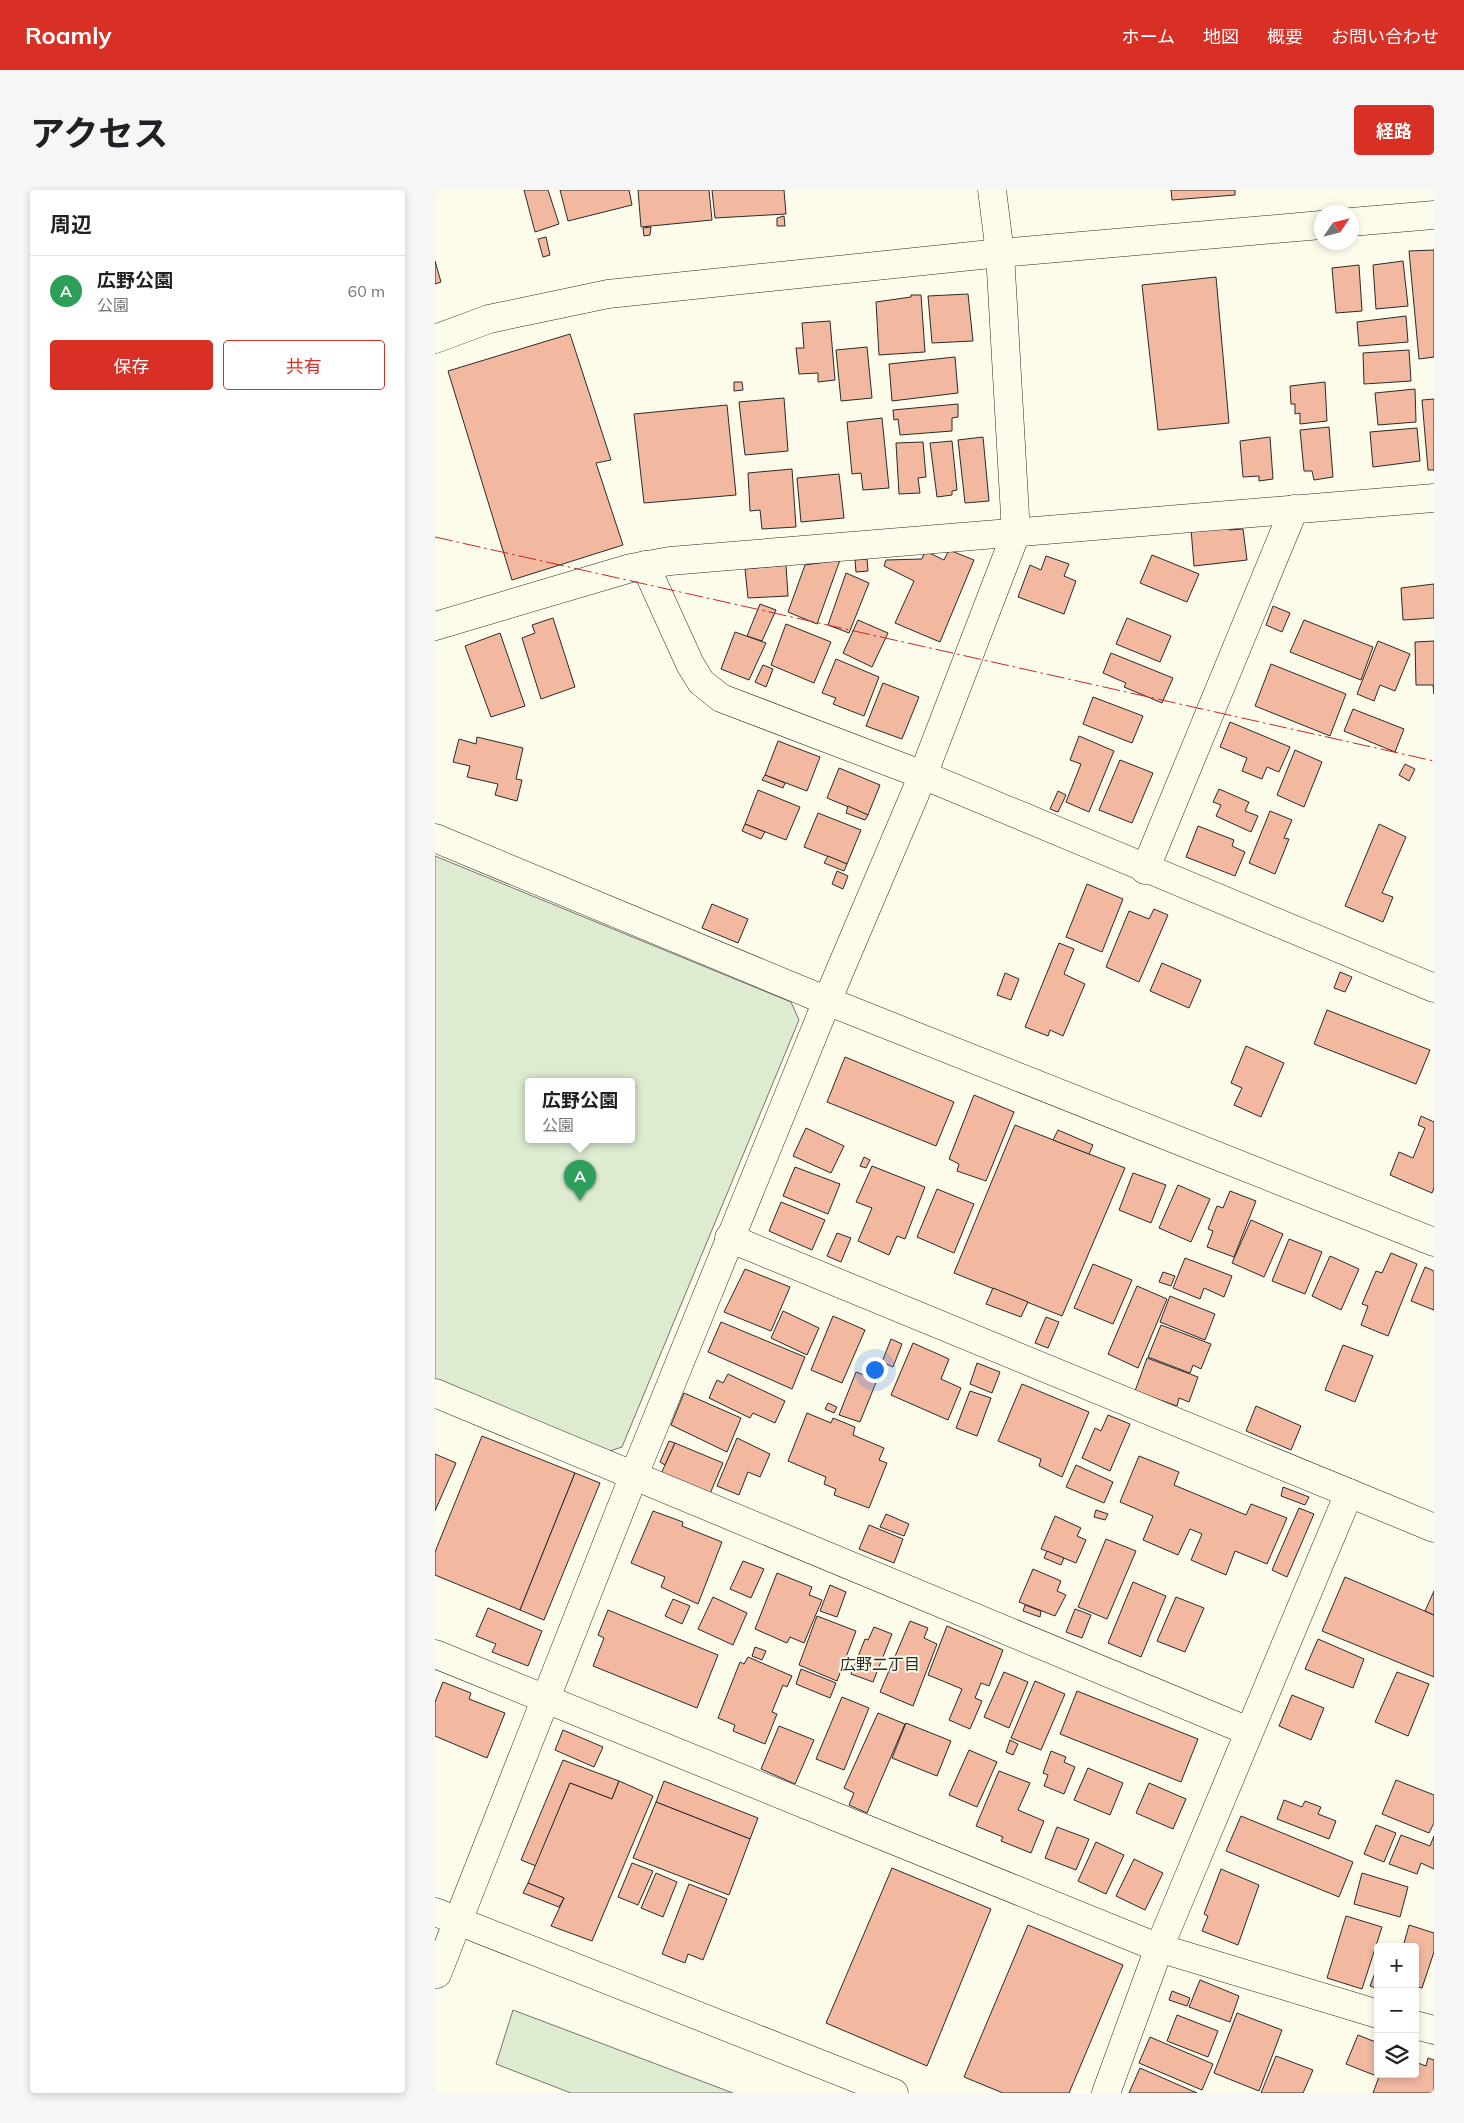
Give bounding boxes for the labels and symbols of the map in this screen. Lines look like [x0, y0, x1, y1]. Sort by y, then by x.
north arrow [1314, 205, 1359, 250]
pin: A [564, 1160, 596, 1201]
your location [862, 1357, 888, 1383]
district label: 広野二丁目 [840, 1654, 920, 1674]

